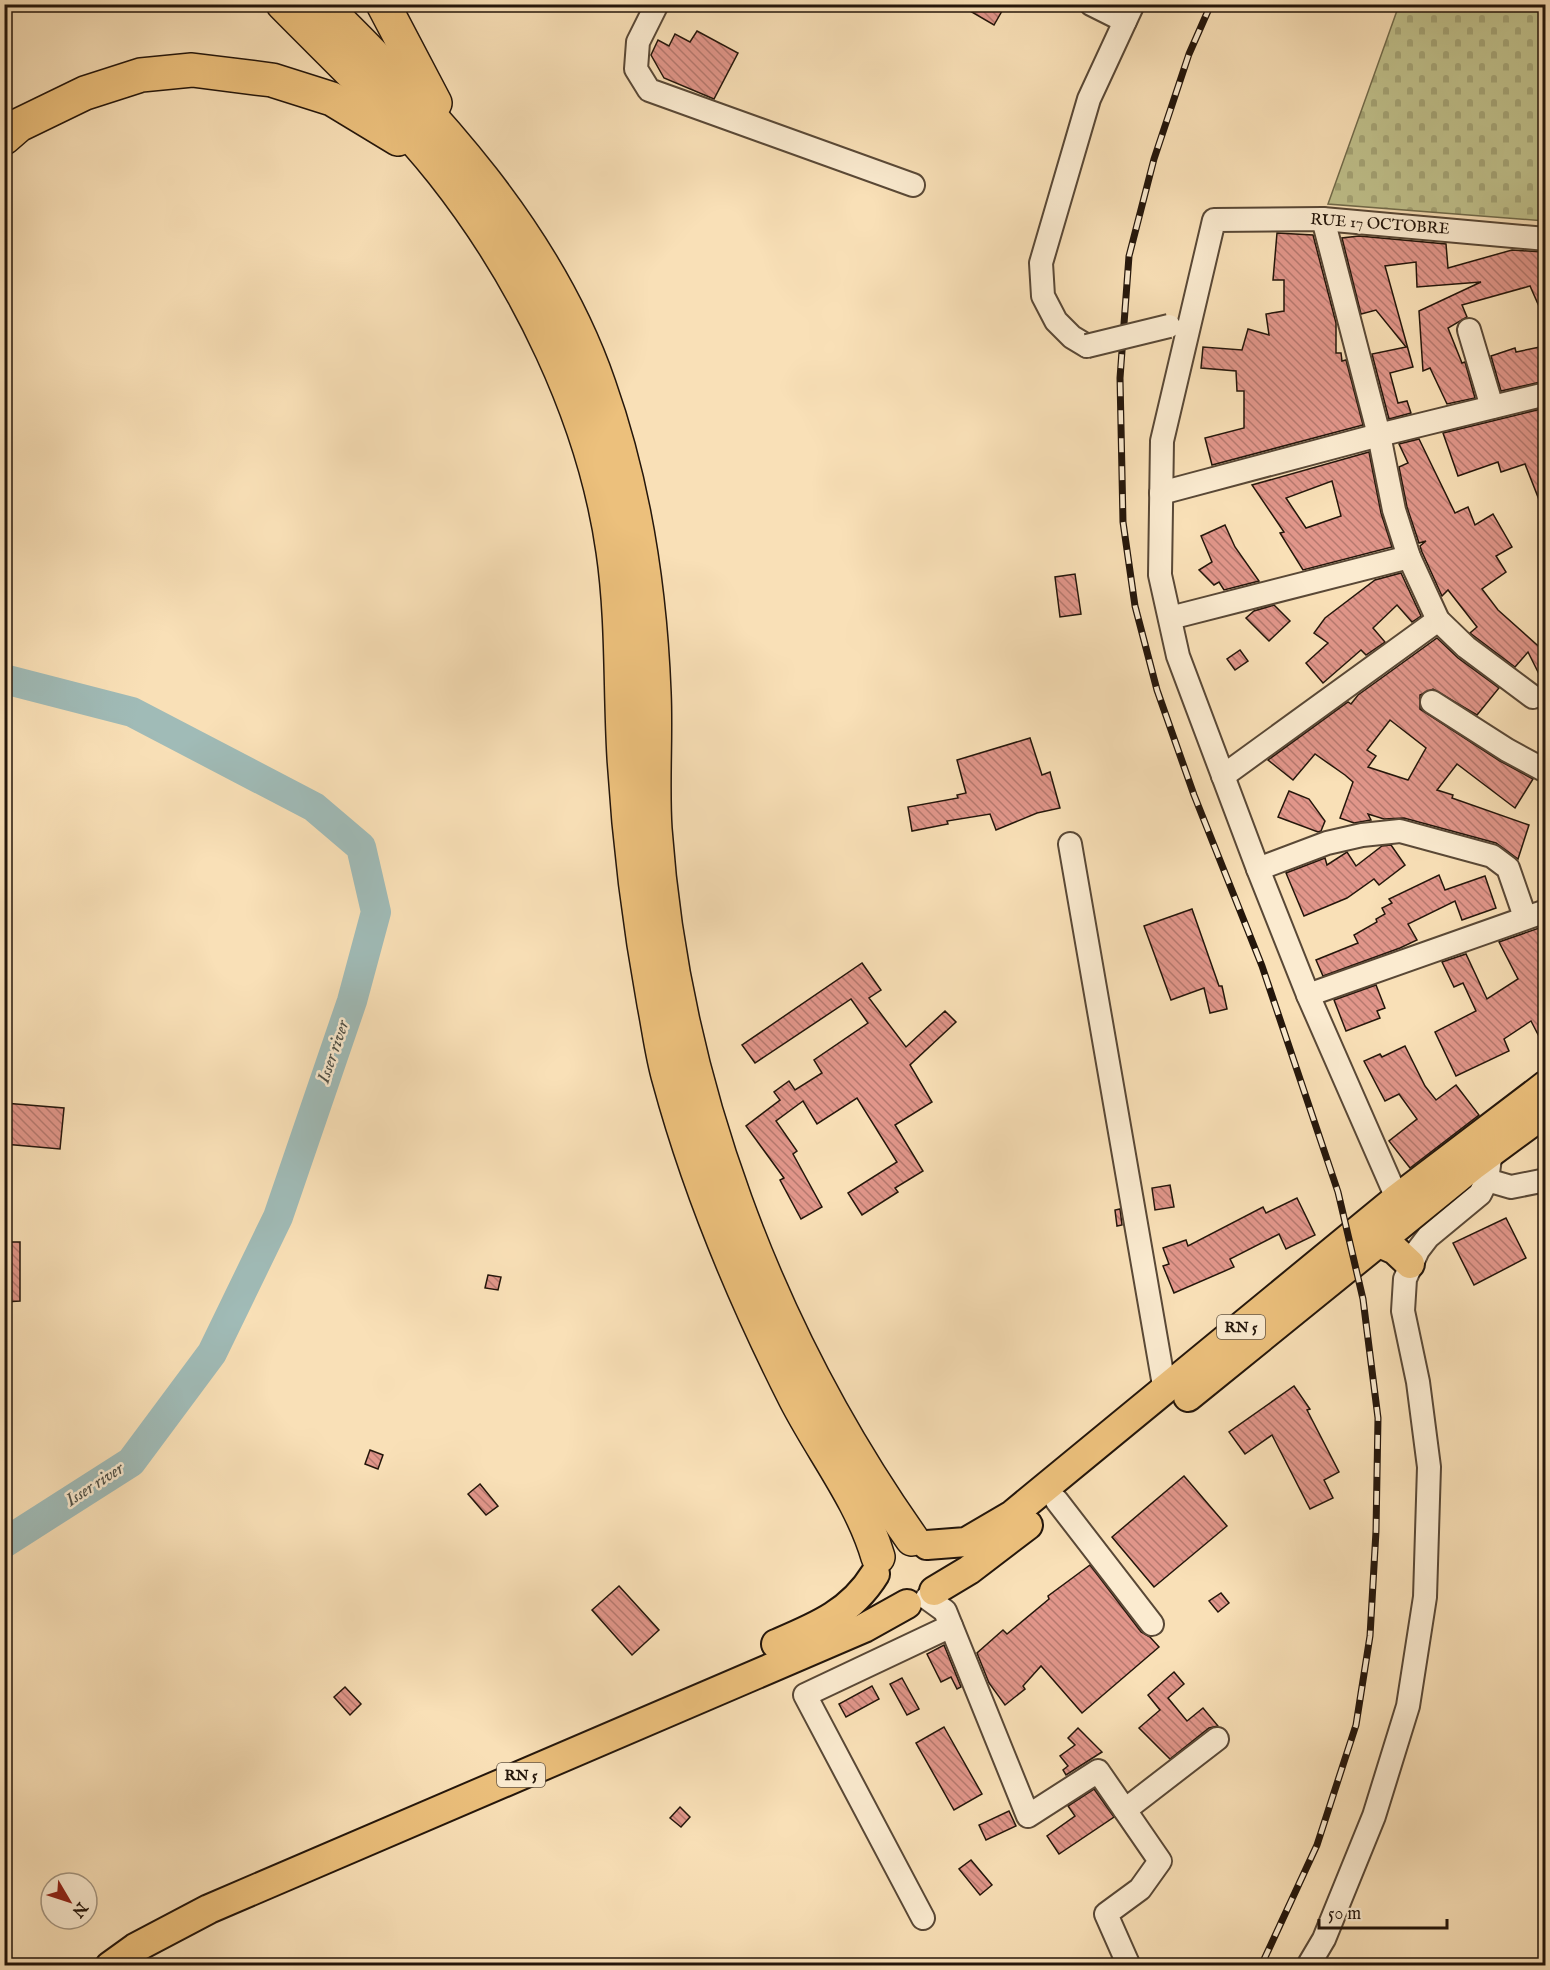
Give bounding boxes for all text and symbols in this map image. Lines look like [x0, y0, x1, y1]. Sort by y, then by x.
street label: RUE 17 OCTOBRE [1310, 210, 1450, 240]
water label: Isser river [312, 1017, 356, 1087]
road number: RN 5 [1217, 1315, 1265, 1339]
water label: Isser river [61, 1457, 129, 1513]
road number: RN 5 [497, 1763, 545, 1787]
north arrow [39, 1871, 99, 1931]
scale bar [1319, 1892, 1446, 1930]
text: N [67, 1897, 92, 1921]
text: 50 m [1328, 1903, 1361, 1926]

